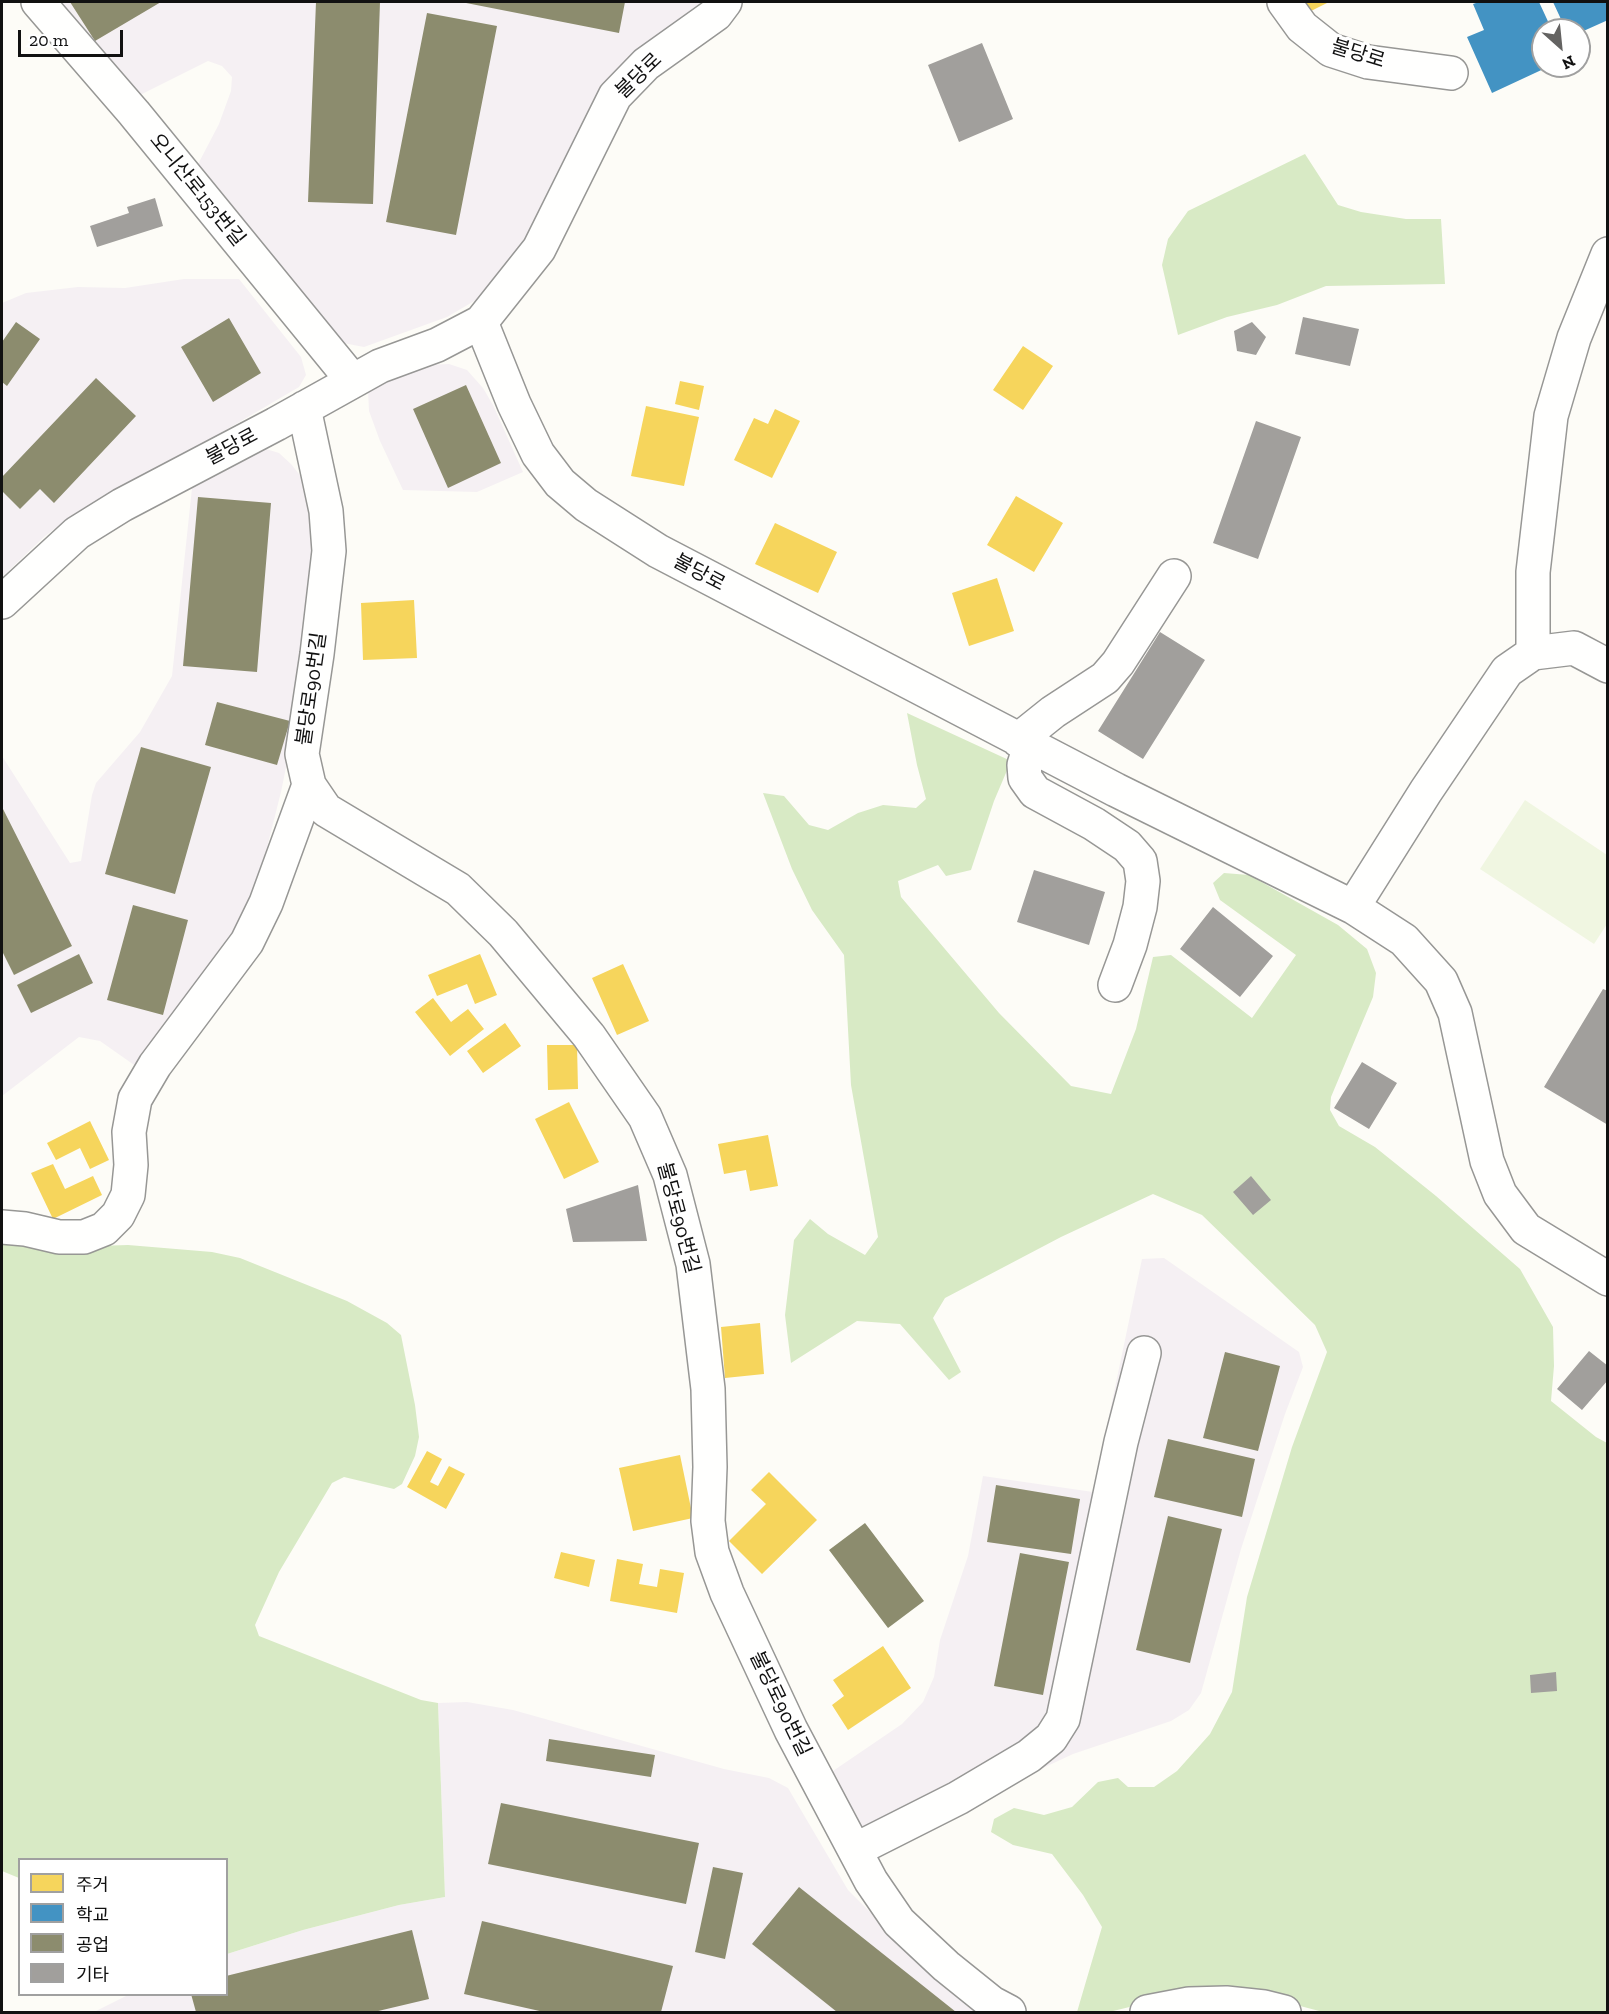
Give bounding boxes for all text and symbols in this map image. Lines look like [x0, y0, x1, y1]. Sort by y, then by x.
scale bar [21, 18, 126, 56]
north arrow [1531, 18, 1591, 78]
text: 20 m [29, 29, 68, 51]
street label: 불당로 [1328, 34, 1388, 74]
street label: 불당로 [611, 48, 667, 104]
text: N [1559, 51, 1578, 74]
street label: 오니산로153번길 [144, 129, 250, 251]
street label: 불당로 [202, 423, 262, 471]
street label: 불당로 [669, 549, 729, 597]
street label: 불당로90번길 [292, 631, 332, 747]
street label: 불당로90번길 [652, 1160, 704, 1276]
street label: 불당로90번길 [744, 1647, 816, 1761]
legend [18, 1858, 228, 1996]
text: 주거 [76, 1874, 109, 1896]
text: 학교 [76, 1904, 109, 1926]
text: 공업 [76, 1934, 109, 1956]
text: 기타 [76, 1964, 109, 1986]

